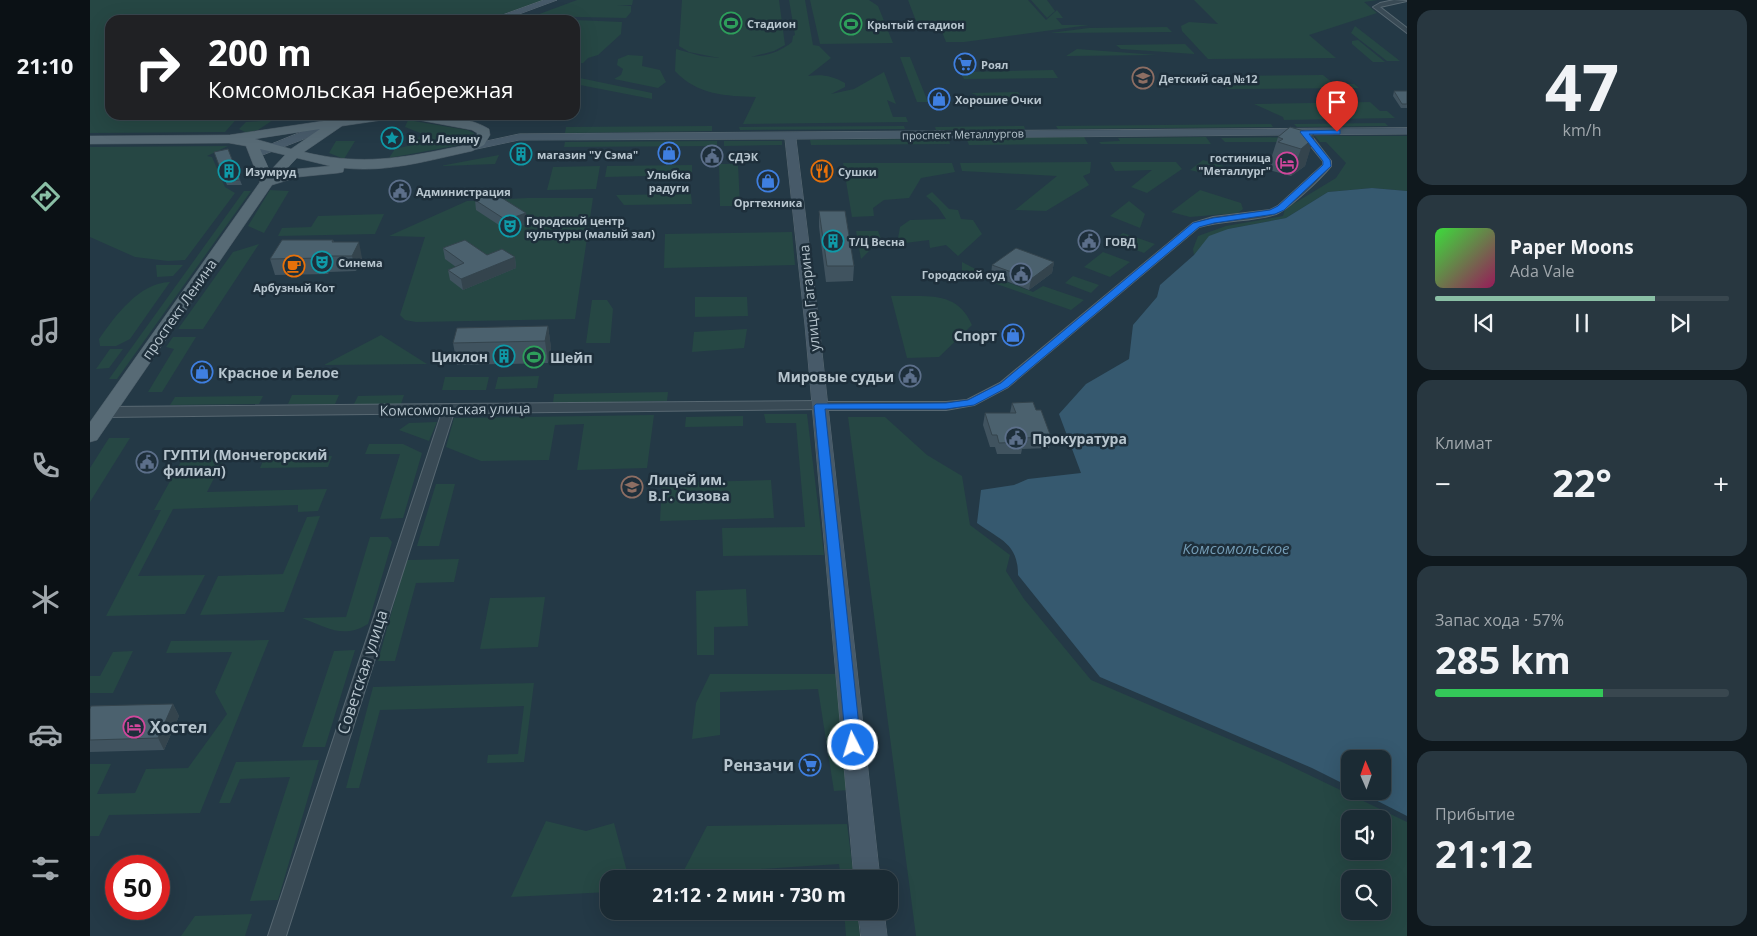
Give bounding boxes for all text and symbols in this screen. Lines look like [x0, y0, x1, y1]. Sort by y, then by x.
sports icon: Стадион [719, 11, 743, 35]
sports icon: Крытый стадион [839, 12, 863, 36]
place label: Стадион [747, 16, 796, 31]
place label: Крытый стадион [867, 17, 965, 32]
text: 200 m [208, 29, 312, 76]
icon: right [125, 35, 190, 100]
text: 47 [1545, 42, 1619, 130]
text: 21:10 [17, 50, 73, 80]
supermarket icon: Роял [953, 52, 977, 76]
place label: Роял [981, 57, 1008, 72]
school or university icon: Детский сад №12 [1131, 66, 1155, 90]
place label: Детский сад №12 [1159, 71, 1258, 86]
text: Комсомольская набережная [208, 74, 513, 104]
pin [1316, 81, 1358, 132]
shop icon: Хорошие Очки [927, 87, 951, 111]
icon: arrive [1323, 88, 1351, 116]
place label: Хорошие Очки [955, 92, 1042, 107]
text: km/h [1563, 119, 1601, 141]
street label: проспект Металлургов [902, 125, 1024, 143]
place icon: В. И. Ленину [380, 126, 404, 150]
place label: В. И. Ленину [408, 131, 481, 146]
shop icon: Улыбка радуги [657, 141, 681, 165]
building icon: магазин "У Сэма" [509, 142, 533, 166]
public building icon: СДЭК [700, 144, 724, 168]
place label: магазин "У Сэма" [537, 147, 638, 162]
place label: СДЭК [728, 149, 759, 164]
place label: гостиница "Металлург" [1198, 150, 1271, 178]
hotel icon: гостиница "Металлург" [1275, 151, 1299, 175]
building icon: Изумруд [217, 159, 241, 183]
restaurant icon: Сушки [810, 159, 834, 183]
place label: Изумруд [245, 164, 297, 179]
place label: Сушки [838, 164, 877, 179]
place label: Улыбка радуги [647, 167, 691, 195]
shop icon: Оргтехника [756, 169, 780, 193]
icon: directions [28, 179, 63, 214]
public building icon: Администрация [388, 179, 412, 203]
place label: Администрация [416, 184, 511, 199]
place label: Оргтехника [734, 195, 802, 210]
place label: Городской центр культуры (малый зал) [526, 213, 655, 241]
theatre icon: Городской центр культуры (малый зал) [498, 214, 522, 238]
building icon: Т/Ц Весна [821, 229, 845, 253]
public building icon: ГОВД [1077, 229, 1101, 253]
place label: Т/Ц Весна [849, 234, 905, 249]
place label: ГОВД [1105, 234, 1136, 249]
text: Paper Moons [1510, 234, 1634, 260]
street label: улица Гагарина [794, 244, 824, 352]
theatre icon: Синема [310, 250, 334, 274]
cafe icon: Арбузный Кот [282, 254, 306, 278]
street label: проспект Ленина [137, 255, 221, 363]
place label: Синема [338, 255, 383, 270]
text: Ada Vale [1510, 260, 1574, 282]
public building icon: Городской суд [1009, 262, 1033, 286]
place label: Городской суд [922, 267, 1006, 282]
place label: Арбузный Кот [253, 280, 335, 295]
icon: previous [1470, 309, 1498, 337]
icon: pause [1568, 309, 1596, 337]
icon: next [1666, 309, 1694, 337]
icon: music [28, 314, 63, 349]
shop icon: Спорт [1001, 323, 1025, 347]
place label: Спорт [954, 326, 997, 345]
building icon: Циклон [492, 344, 516, 368]
sports icon: Шейп [522, 345, 546, 369]
place label: Циклон [431, 347, 488, 366]
place label: Шейп [550, 348, 593, 367]
shop icon: Красное и Белое [190, 360, 214, 384]
place label: Красное и Белое [218, 363, 339, 382]
public building icon: Мировые судьи [898, 364, 922, 388]
place label: Мировые судьи [777, 367, 894, 386]
street label: Комсомольская улица [379, 398, 531, 420]
public building icon: Прокуратура [1004, 426, 1028, 450]
place label: Прокуратура [1032, 429, 1127, 448]
text: Климат [1435, 432, 1492, 454]
place label: ГУПТИ (Мончегорский филиал) [163, 445, 327, 480]
icon: phone [28, 448, 63, 483]
public building icon: ГУПТИ (Мончегорский филиал) [135, 450, 159, 474]
text: 22° [1552, 456, 1612, 508]
text: − [1435, 464, 1451, 502]
text: + [1713, 464, 1729, 502]
place label: Лицей им. В.Г. Сизова [648, 470, 730, 505]
school or university icon: Лицей им. В.Г. Сизова [620, 475, 644, 499]
water label: Комсомольское [1182, 538, 1290, 558]
icon: climate [28, 582, 63, 617]
street label: Советская улица [332, 607, 392, 737]
text: Запас хода · 57% [1435, 609, 1564, 631]
text: 285 km [1435, 633, 1571, 685]
hotel icon: Хостел [122, 715, 146, 739]
place label: Хостел [150, 716, 207, 738]
icon: car [28, 717, 63, 752]
position arrow [826, 718, 878, 770]
north arrow [1341, 750, 1391, 800]
map controls [1341, 750, 1391, 920]
supermarket icon: Рензачи [798, 753, 822, 777]
place label: Рензачи [723, 754, 794, 776]
text: Прибытие [1435, 803, 1515, 825]
button: sound [1341, 810, 1391, 860]
text: 21:12 [1435, 827, 1533, 879]
icon: filters [28, 851, 63, 886]
speed limit sign: 50 [105, 855, 170, 920]
button: search [1341, 870, 1391, 920]
text: 21:12 · 2 мин · 730 m [652, 882, 846, 908]

